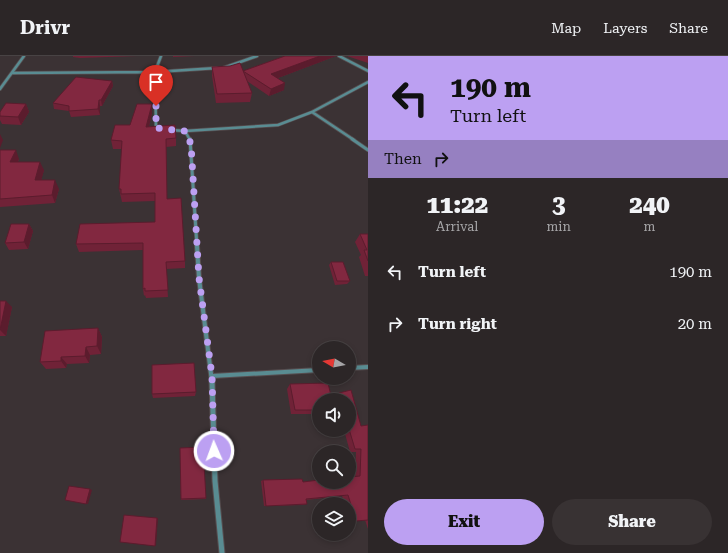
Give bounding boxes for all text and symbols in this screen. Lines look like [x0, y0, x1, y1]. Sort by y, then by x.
text: Drivr [20, 16, 70, 39]
text: Map [551, 20, 581, 36]
text: Layers [603, 20, 647, 36]
text: Share [669, 20, 708, 36]
pin [139, 65, 173, 106]
icon: arrive [145, 71, 167, 93]
text: 190 m [450, 71, 531, 104]
icon: left [384, 72, 436, 124]
text: Turn left [450, 105, 526, 126]
icon: right [430, 148, 452, 170]
text: Then [384, 150, 422, 168]
text: 11:22 [426, 191, 488, 219]
text: 3 [552, 191, 565, 219]
text: 240 [629, 191, 670, 219]
text: Arrival [436, 219, 478, 234]
text: min [546, 219, 571, 234]
text: m [643, 219, 655, 234]
icon: left [384, 261, 406, 283]
text: Turn left [418, 263, 486, 281]
text: 190 m [669, 263, 712, 281]
icon: right [384, 313, 406, 335]
text: Turn right [418, 315, 497, 333]
text: 20 m [678, 315, 712, 333]
north arrow [312, 341, 356, 385]
map controls [312, 341, 356, 541]
button: sound [312, 393, 356, 437]
position arrow [193, 430, 235, 472]
button: search [312, 445, 356, 489]
button: layers [312, 497, 356, 541]
button: Exit [384, 499, 544, 545]
button: Share [552, 499, 712, 545]

